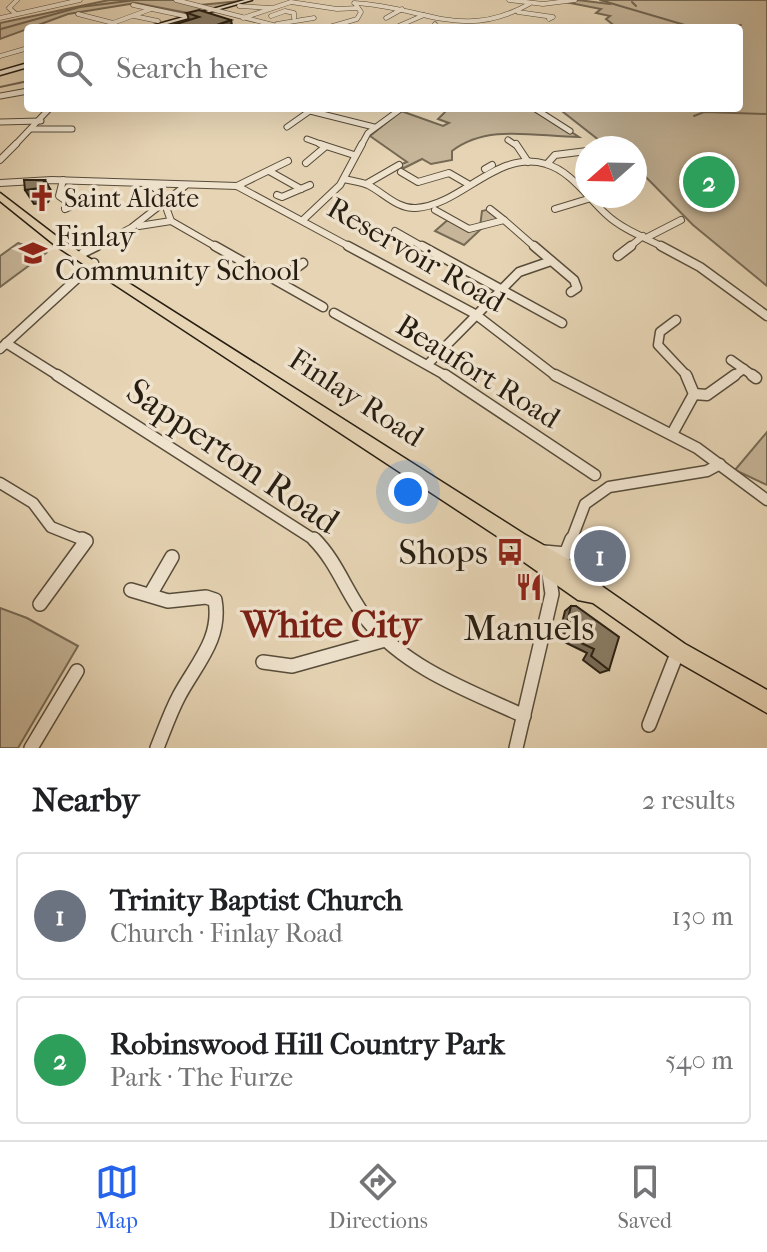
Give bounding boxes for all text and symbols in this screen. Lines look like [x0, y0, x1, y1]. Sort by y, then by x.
search box [24, 24, 743, 112]
icon: search [52, 46, 96, 90]
text: Search here [116, 51, 268, 86]
north arrow [575, 136, 647, 208]
pin: 2 [683, 152, 735, 212]
church icon: Saint Aldate [27, 183, 57, 213]
place label: Saint Aldate [64, 183, 199, 214]
street label: Reservoir Road [321, 190, 512, 320]
place label: Finlay Community School [55, 219, 300, 288]
school or university icon: Finlay Community School [18, 238, 48, 268]
street label: Beaufort Road [390, 308, 567, 437]
street label: Finlay Road [282, 342, 430, 455]
street label: Sapperton Road [119, 369, 348, 543]
your location [388, 472, 428, 512]
pin: 1 [574, 526, 626, 586]
place label: Shops [398, 531, 488, 573]
bus stop icon: Shops [495, 537, 525, 567]
restaurant icon: Manuels [514, 572, 544, 602]
district label: White City [239, 602, 423, 647]
place label: Manuels [463, 607, 595, 649]
text: Nearby [32, 780, 139, 820]
text: 2 results [642, 785, 735, 816]
text: Trinity Baptist Church [110, 883, 403, 918]
text: 1 [55, 901, 65, 932]
text: 130 m [672, 901, 733, 932]
text: Church · Finlay Road [110, 918, 343, 949]
text: Robinswood Hill Country Park [110, 1027, 505, 1062]
text: 2 [53, 1045, 67, 1076]
text: 540 m [665, 1045, 733, 1076]
text: Park · The Furze [110, 1062, 293, 1093]
tab: Map [95, 1160, 139, 1234]
tab: Directions [329, 1160, 428, 1234]
tab: Saved [618, 1160, 672, 1234]

